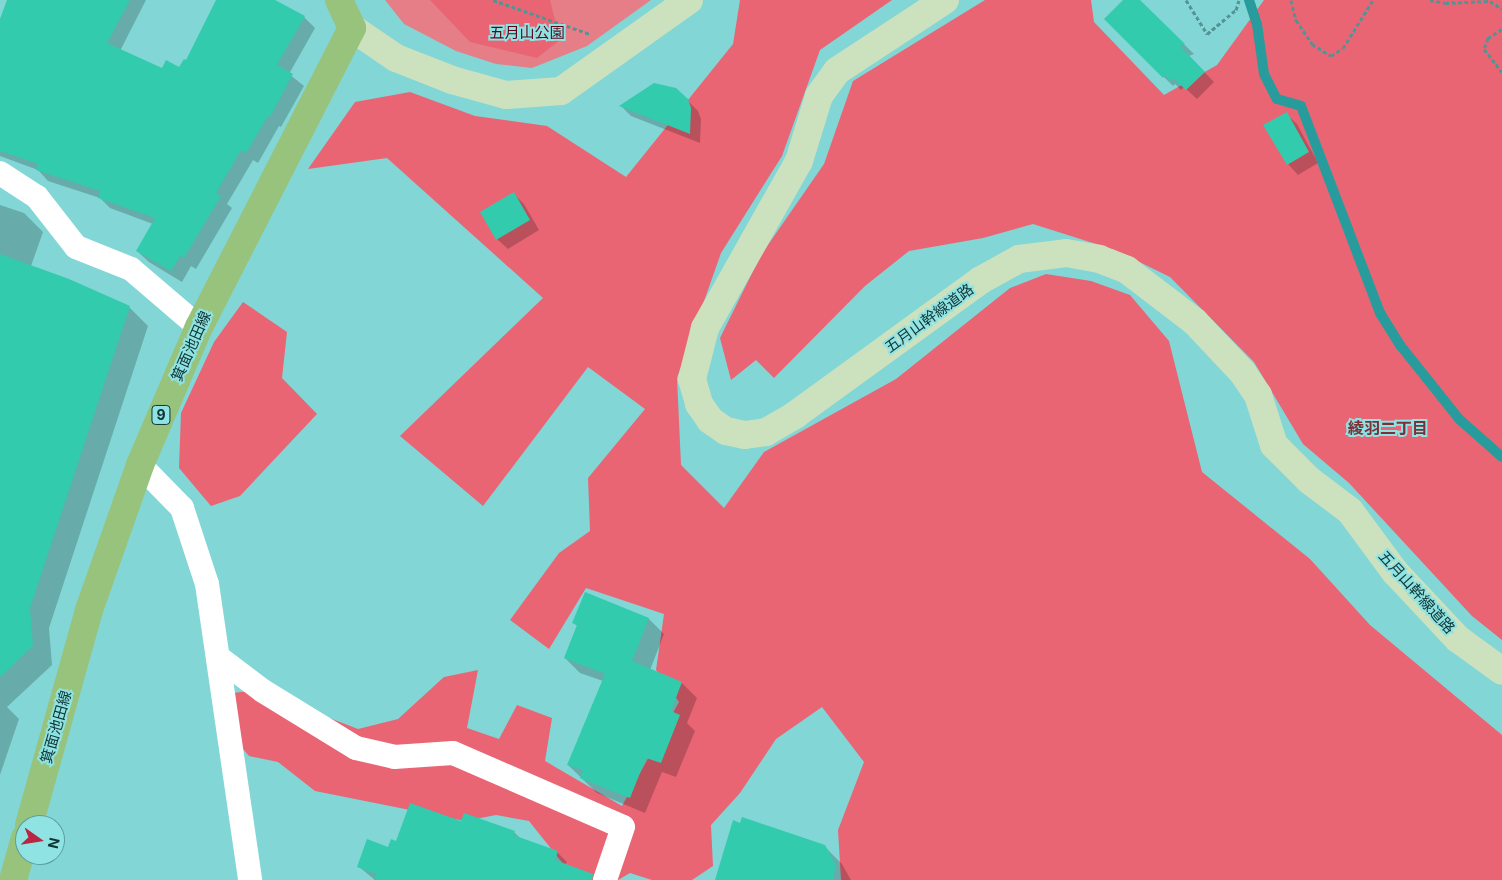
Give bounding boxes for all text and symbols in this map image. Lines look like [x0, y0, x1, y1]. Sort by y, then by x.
park label: 五月山公園 [490, 24, 564, 42]
street label: 五月山幹線道路 [881, 280, 977, 356]
street label: 箕面池田線 [168, 308, 214, 384]
road number: 9 [151, 404, 171, 426]
district label: 綾羽二丁目 [1348, 418, 1428, 438]
street label: 五月山幹線道路 [1375, 547, 1459, 637]
street label: 箕面池田線 [37, 688, 75, 766]
north arrow [15, 815, 65, 865]
text: N [45, 836, 64, 850]

